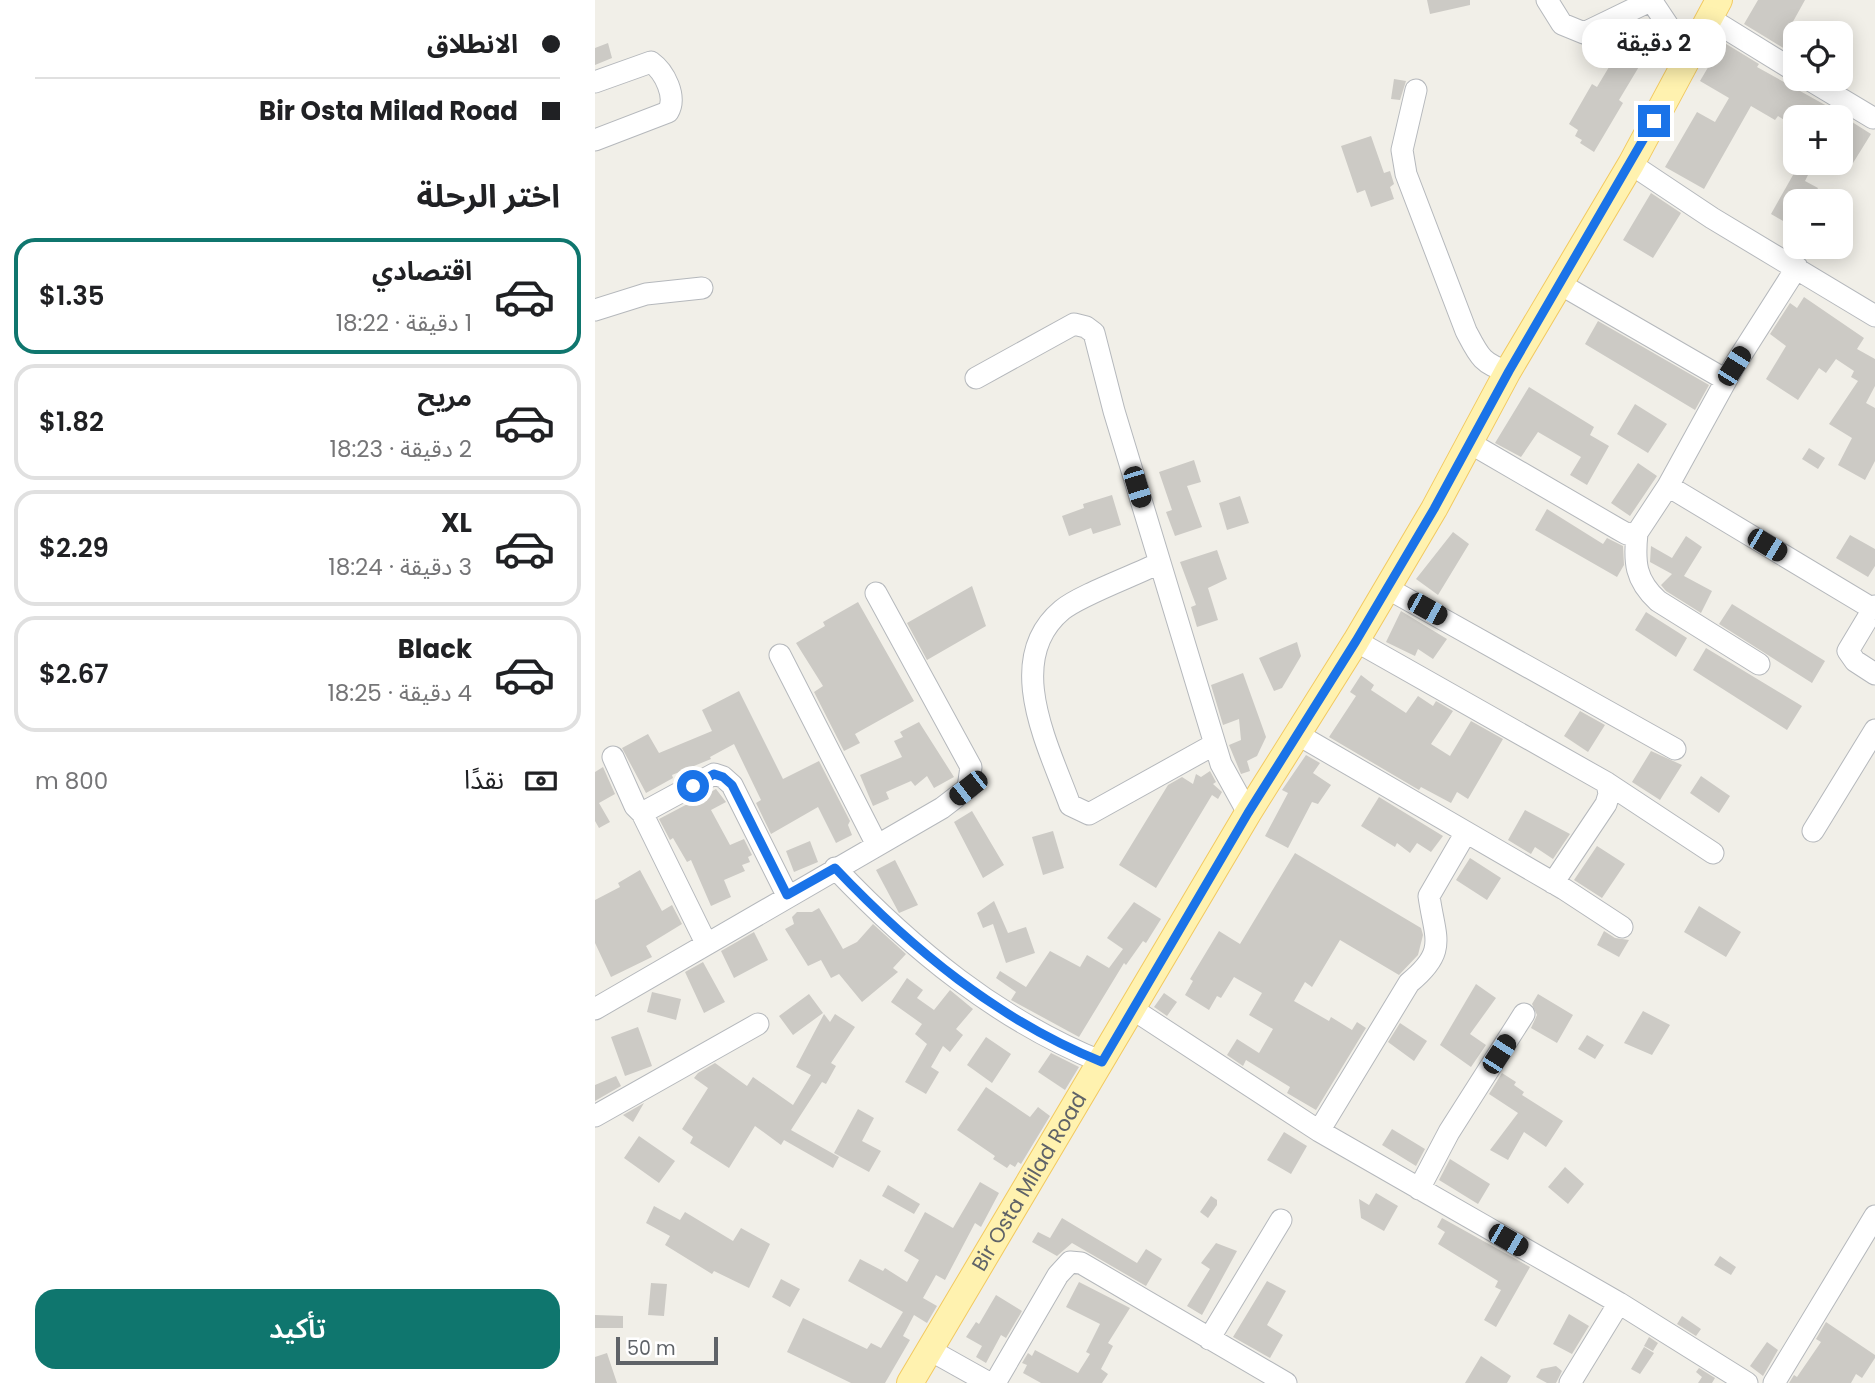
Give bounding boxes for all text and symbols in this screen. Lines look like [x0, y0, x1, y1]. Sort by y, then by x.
callout: 2 دقيقة [1582, 19, 1726, 68]
map controls [1783, 21, 1853, 259]
button: locate [1783, 21, 1853, 91]
text: الانطلاق [427, 26, 518, 62]
text: 2 دقيقة [1617, 27, 1691, 59]
text: Bir Osta Milad Road [259, 93, 518, 129]
route end [1638, 105, 1670, 137]
button: + [1783, 105, 1853, 175]
text: اختر الرحلة [417, 173, 560, 218]
button: − [1783, 189, 1853, 259]
text: اقتصادي [372, 253, 472, 289]
icon: car [493, 265, 556, 328]
text: $1.35 [39, 278, 105, 314]
text: 1 دقيقة · 18:22 [336, 307, 472, 339]
car [1714, 343, 1755, 389]
text: مريح [417, 379, 472, 415]
icon: car [493, 391, 556, 454]
text: $1.82 [39, 404, 104, 440]
text: 2 دقيقة · 18:23 [330, 433, 472, 465]
car [1121, 464, 1154, 510]
text: XL [441, 505, 472, 541]
icon: car [493, 517, 556, 580]
car [1744, 525, 1791, 565]
text: $2.29 [39, 530, 109, 566]
text: 3 دقيقة · 18:24 [328, 551, 472, 583]
car [1404, 590, 1451, 628]
text: Black [398, 631, 472, 667]
icon: car [493, 643, 556, 706]
text: $2.67 [39, 656, 109, 692]
text: 4 دقيقة · 18:25 [327, 677, 472, 709]
text: نقدًا [464, 762, 504, 798]
icon: cash [522, 762, 560, 800]
text: 800 m [35, 765, 108, 797]
car [945, 767, 992, 809]
route start [677, 770, 709, 802]
car [1479, 1031, 1520, 1077]
street label: Bir Osta Milad Road [965, 1087, 1093, 1276]
car [1485, 1220, 1532, 1260]
button: تأكيد [35, 1289, 560, 1369]
scale bar [616, 1334, 717, 1366]
text: 50 m [627, 1335, 676, 1362]

